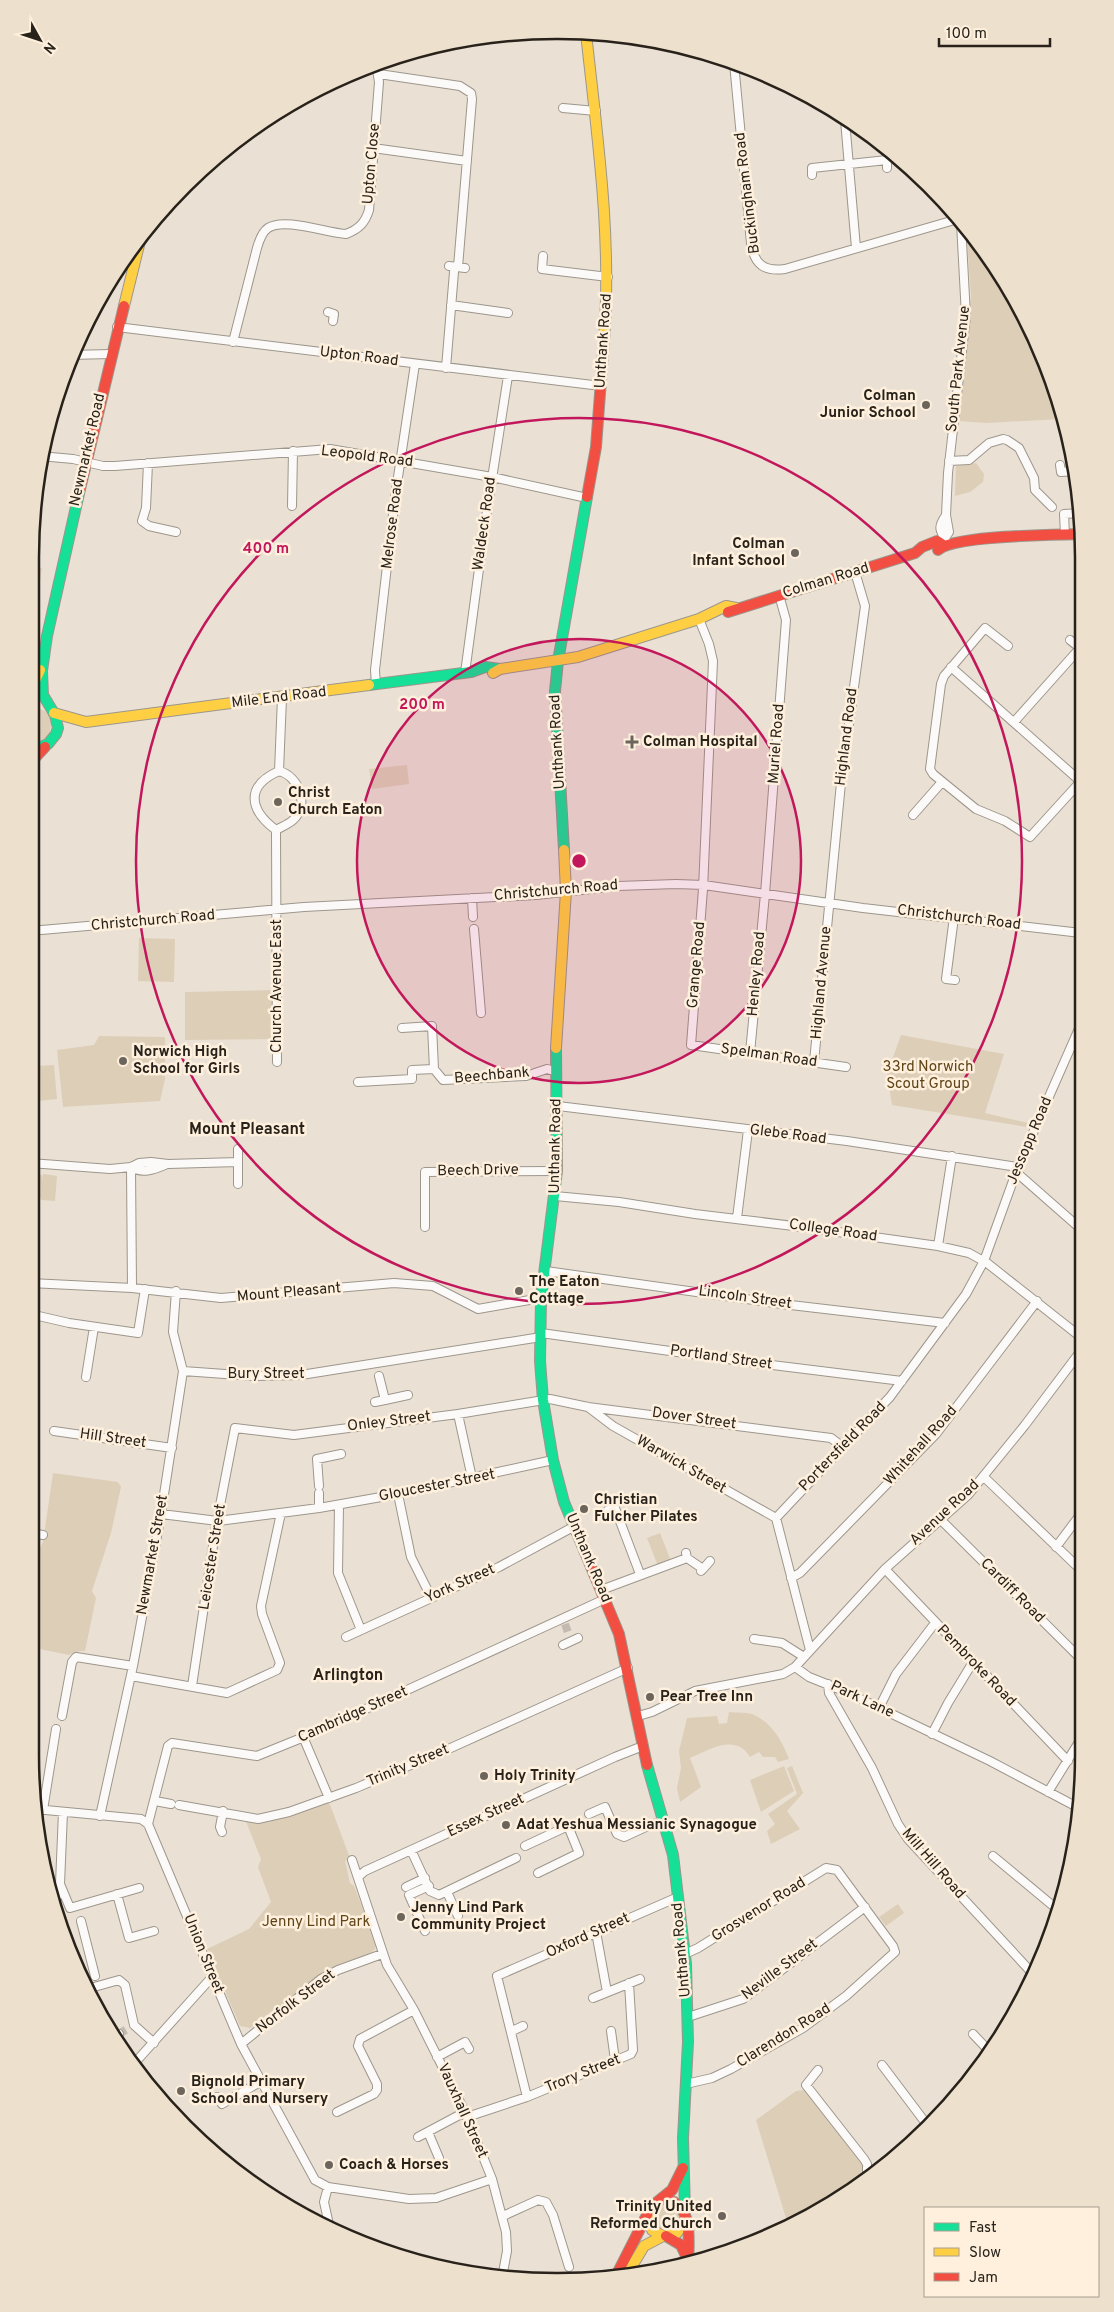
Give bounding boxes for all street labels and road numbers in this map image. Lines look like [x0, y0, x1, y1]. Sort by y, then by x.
street label: Upton Close [359, 123, 385, 205]
street label: Buckingham Road [731, 131, 765, 255]
street label: Unthank Road [591, 293, 617, 389]
street label: South Park Avenue [943, 305, 975, 433]
street label: Upton Road [319, 343, 399, 371]
street label: Newmarket Road [66, 392, 110, 508]
street label: Leopold Road [320, 442, 414, 472]
street label: Waldeck Road [469, 476, 501, 572]
street label: Melrose Road [378, 478, 408, 570]
street label: Colman Road [780, 559, 872, 603]
street label: Mile End Road [230, 683, 328, 713]
street label: Highland Road [832, 687, 862, 787]
street label: Unthank Road [546, 694, 570, 790]
street label: Muriel Road [765, 703, 789, 785]
street label: Christchurch Road [493, 876, 619, 906]
street label: Christchurch Road [896, 901, 1022, 935]
street label: Christchurch Road [90, 906, 216, 936]
street label: Church Avenue East [268, 919, 287, 1053]
street label: Grange Road [684, 921, 710, 1009]
street label: Highland Avenue [808, 926, 836, 1040]
street label: Henley Road [744, 931, 770, 1017]
street label: Spelman Road [720, 1040, 818, 1072]
street label: Beechbank [453, 1063, 531, 1089]
street label: Jessopp Road [1003, 1094, 1057, 1188]
street label: Unthank Road [546, 1098, 566, 1194]
street label: Glebe Road [748, 1121, 828, 1149]
street label: Beech Drive [437, 1161, 519, 1181]
street label: College Road [788, 1215, 878, 1247]
street label: Mount Pleasant [236, 1279, 342, 1307]
street label: Lincoln Street [697, 1282, 793, 1314]
street label: Portland Street [669, 1341, 773, 1375]
street label: Bury Street [227, 1365, 305, 1384]
street label: Portersfield Road [795, 1398, 891, 1496]
street label: Whitehall Road [880, 1402, 962, 1490]
street label: Dover Street [651, 1404, 737, 1434]
street label: Onley Street [346, 1407, 432, 1437]
street label: Hill Street [79, 1425, 147, 1453]
street label: Warwick Street [633, 1432, 729, 1498]
street label: Gloucester Street [377, 1465, 497, 1507]
street label: Avenue Road [906, 1476, 984, 1550]
street label: Newmarket Street [133, 1493, 173, 1617]
street label: Leicester Street [195, 1503, 231, 1611]
street label: Unthank Road [561, 1510, 615, 1606]
street label: Cardiff Road [976, 1555, 1048, 1627]
street label: York Street [422, 1560, 498, 1608]
street label: Pembroke Road [932, 1621, 1020, 1711]
street label: Park Lane [827, 1677, 897, 1723]
street label: Cambridge Street [295, 1682, 411, 1748]
street label: Trinity Street [364, 1740, 452, 1792]
street label: Essex Street [444, 1790, 528, 1842]
street label: Mill Hill Road [897, 1825, 969, 1903]
street label: Grosvenor Road [708, 1873, 810, 1947]
street label: Unthank Road [668, 1902, 696, 1998]
street label: Oxford Street [543, 1909, 633, 1963]
street label: Union Street [178, 1911, 228, 1997]
street label: Neville Street [738, 1935, 822, 2005]
street label: Norfolk Street [253, 1966, 339, 2038]
street label: Clarendon Road [733, 1999, 835, 2073]
street label: Trory Street [542, 2050, 624, 2098]
street label: Vauxhall Street [433, 2061, 491, 2161]

